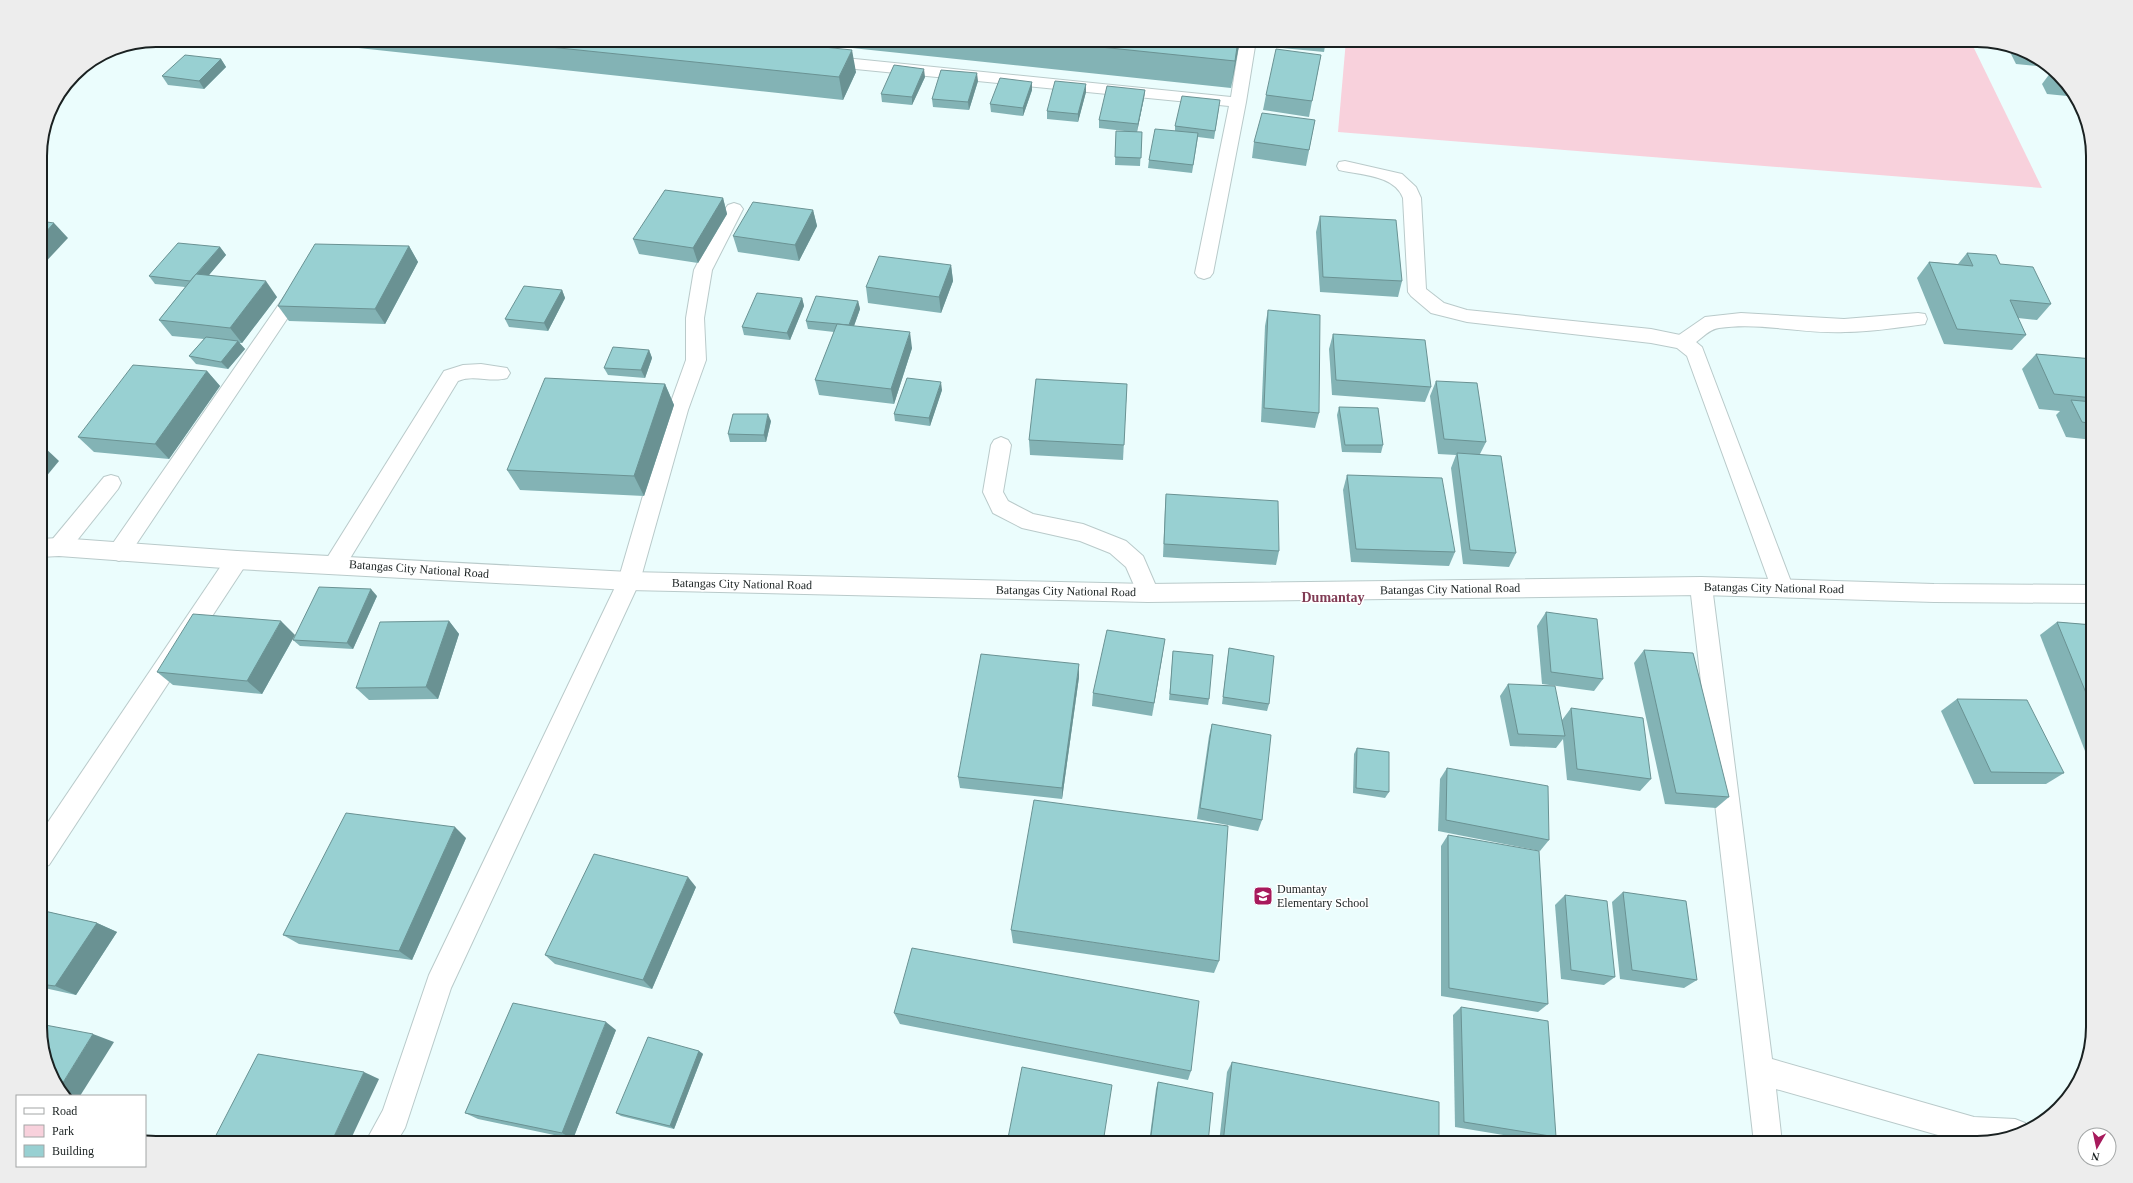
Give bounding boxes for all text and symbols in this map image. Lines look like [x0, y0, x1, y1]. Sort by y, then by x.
street label: Batangas City National Road [349, 557, 489, 581]
street label: Batangas City National Road [672, 576, 812, 592]
street label: Batangas City National Road [1704, 580, 1844, 596]
street label: Batangas City National Road [1380, 581, 1520, 597]
street label: Batangas City National Road [996, 583, 1136, 599]
district label: Dumantay [1301, 590, 1365, 605]
place label: Dumantay Elementary School [1277, 882, 1369, 910]
school or university icon: Dumantay Elementary School [1252, 885, 1274, 907]
legend [16, 1095, 146, 1167]
text: Road [52, 1104, 77, 1118]
text: Park [52, 1124, 74, 1138]
north arrow [2077, 1127, 2117, 1167]
text: Building [52, 1144, 94, 1158]
text: N [2091, 1150, 2100, 1163]

